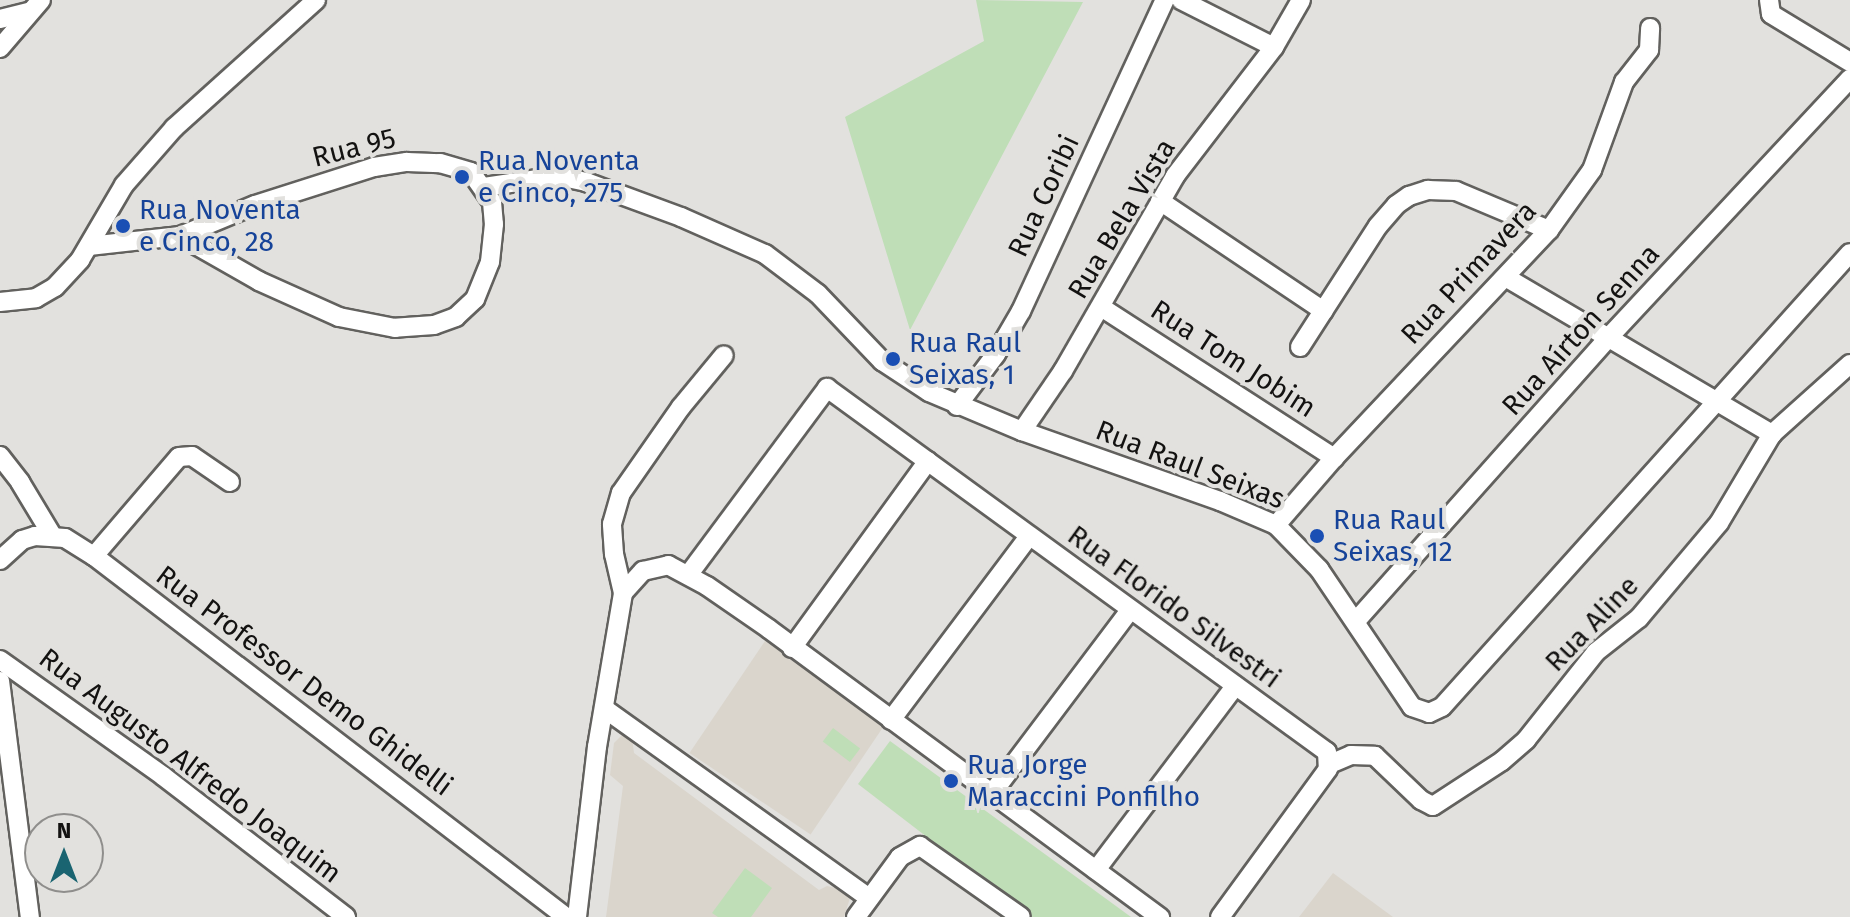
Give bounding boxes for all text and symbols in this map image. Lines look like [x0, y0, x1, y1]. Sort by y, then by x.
street label: Rua 95 [309, 121, 399, 175]
street label: Rua Coribi [1001, 130, 1087, 262]
street label: Rua Bela Vista [1061, 133, 1183, 305]
place label: Rua Noventa e Cinco, 275 [478, 144, 640, 210]
marker: Rua Noventa e Cinco, 275 [453, 168, 471, 186]
place label: Rua Noventa e Cinco, 28 [139, 193, 301, 259]
street label: Rua Primavera [1394, 195, 1544, 351]
marker: Rua Noventa e Cinco, 28 [114, 217, 132, 235]
street label: Rua Aírton Senna [1495, 237, 1667, 423]
street label: Rua Tom Jobim [1144, 293, 1322, 425]
place label: Rua Raul Seixas, 1 [909, 326, 1021, 392]
marker: Rua Raul Seixas, 1 [884, 350, 902, 368]
street label: Rua Raul Seixas [1091, 414, 1289, 516]
place label: Rua Raul Seixas, 12 [1333, 503, 1453, 569]
street label: Rua Florido Silvestri [1061, 519, 1287, 695]
marker: Rua Raul Seixas, 12 [1308, 527, 1326, 545]
street label: Rua Professor Demo Ghidelli [149, 559, 459, 803]
street label: Rua Aline [1538, 569, 1646, 679]
street label: Rua Augusto Alfredo Joaquim [32, 641, 348, 891]
place label: Rua Jorge Maraccini Ponfilho [967, 748, 1200, 814]
marker: Rua Jorge Maraccini Ponfilho [942, 772, 960, 790]
north arrow [24, 813, 104, 893]
text: N [57, 817, 71, 844]

